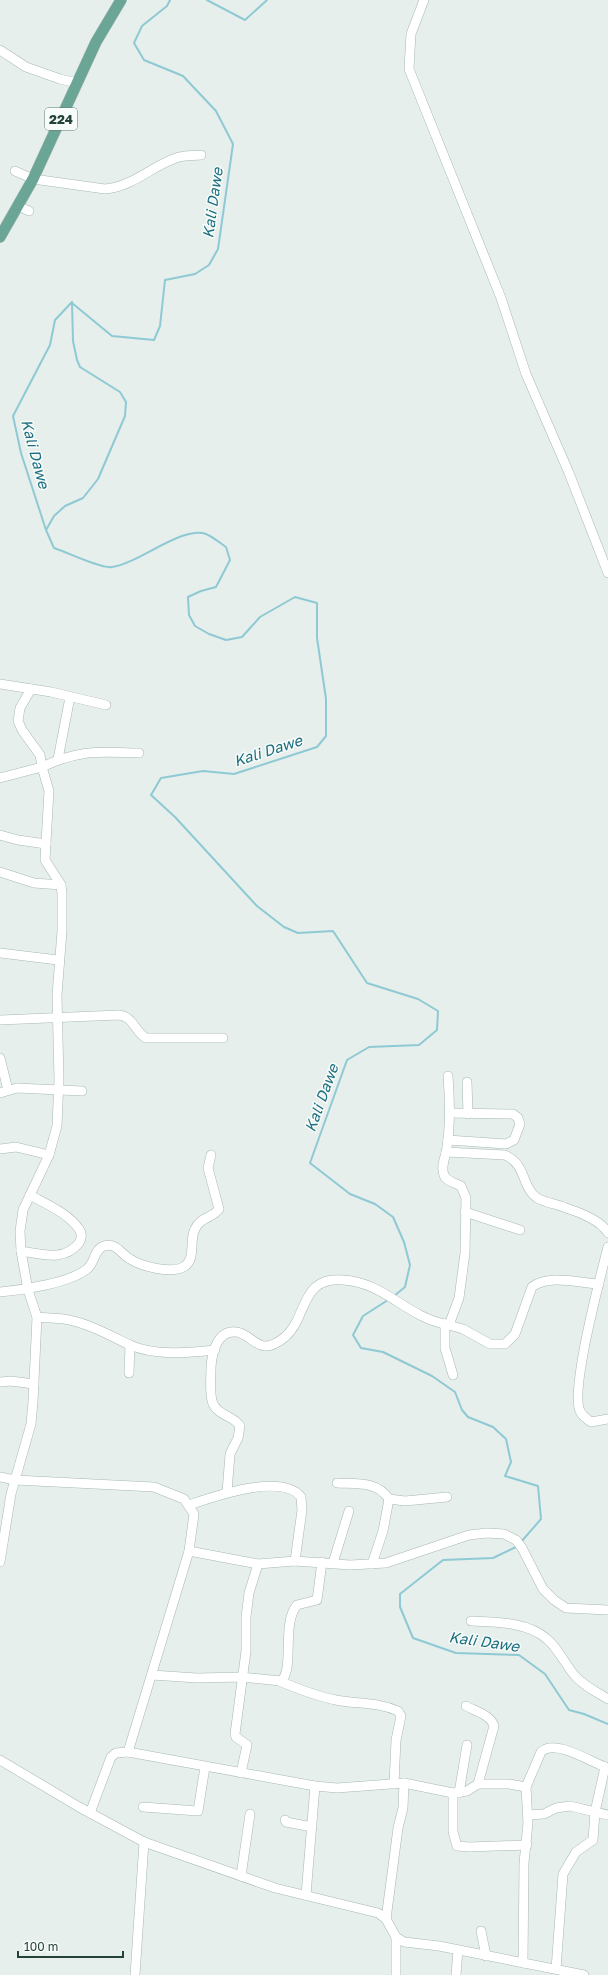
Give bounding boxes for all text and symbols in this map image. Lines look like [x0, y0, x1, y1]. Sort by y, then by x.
road number: 224 [45, 108, 77, 130]
water label: Kali Dawe [198, 165, 226, 239]
water label: Kali Dawe [18, 417, 54, 492]
water label: Kali Dawe [231, 730, 305, 770]
water label: Kali Dawe [300, 1060, 342, 1134]
water label: Kali Dawe [448, 1627, 522, 1655]
scale bar [18, 1933, 123, 1959]
text: 100 m [24, 1939, 58, 1954]

